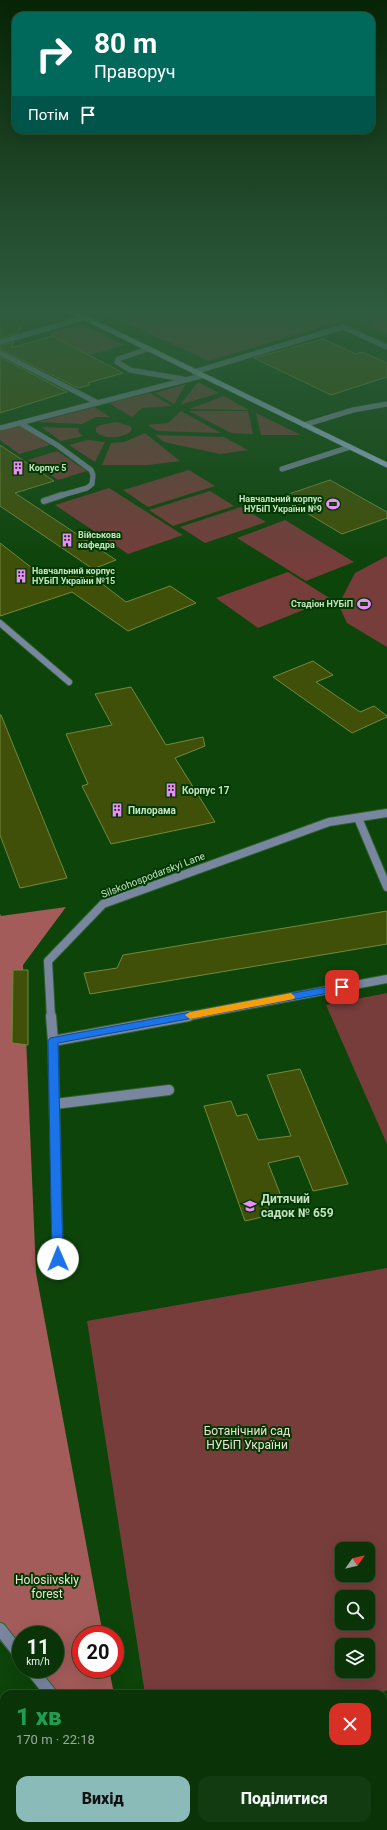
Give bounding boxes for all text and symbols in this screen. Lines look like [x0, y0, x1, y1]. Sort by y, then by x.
text: 80 m [94, 27, 157, 60]
icon: right [28, 28, 80, 80]
text: Праворуч [94, 61, 176, 82]
icon: arrive [77, 104, 99, 126]
text: Потім [28, 106, 69, 124]
building icon: Корпус 5 [10, 460, 26, 476]
place label: Корпус 5 [29, 463, 67, 473]
place label: Навчальний корпус НУБіП України №9 [239, 494, 322, 514]
sports icon: Навчальний корпус НУБіП України №9 [325, 496, 341, 512]
place label: Військова кафедра [78, 530, 121, 550]
building icon: Військова кафедра [59, 532, 75, 548]
place label: Навчальний корпус НУБіП України №15 [32, 566, 115, 586]
building icon: Навчальний корпус НУБіП України №15 [13, 568, 29, 584]
sports icon: Стадіон НУБіП [356, 596, 372, 612]
place label: Стадіон НУБіП [291, 599, 353, 609]
building icon: Корпус 17 [163, 782, 179, 798]
place label: Корпус 17 [182, 785, 230, 796]
building icon: Пилорама [109, 802, 125, 818]
place label: Пилорама [128, 805, 177, 816]
street label: Silskohospodarskyi Lane [99, 850, 207, 900]
pin [325, 970, 359, 1004]
icon: arrive [331, 976, 353, 998]
place label: Дитячий садок № 659 [261, 1192, 334, 1220]
school or university icon: Дитячий садок № 659 [242, 1198, 258, 1214]
position arrow [37, 1238, 79, 1280]
park label: Ботанічний сад НУБіП України [204, 1424, 290, 1452]
north arrow [335, 1542, 375, 1582]
map controls [335, 1542, 375, 1678]
park label: Holosiivskiy forest [15, 1573, 79, 1601]
button: search [335, 1590, 375, 1630]
speed limit sign: 20 [72, 1626, 124, 1678]
text: 11 [27, 1635, 49, 1659]
button: layers [335, 1638, 375, 1678]
text: km/h [26, 1656, 50, 1667]
text: 1 хв [16, 1703, 62, 1731]
button: close [329, 1703, 371, 1745]
text: 170 m · 22:18 [16, 1732, 95, 1747]
button: Вихід [16, 1776, 190, 1822]
button: Поділитися [198, 1776, 371, 1822]

